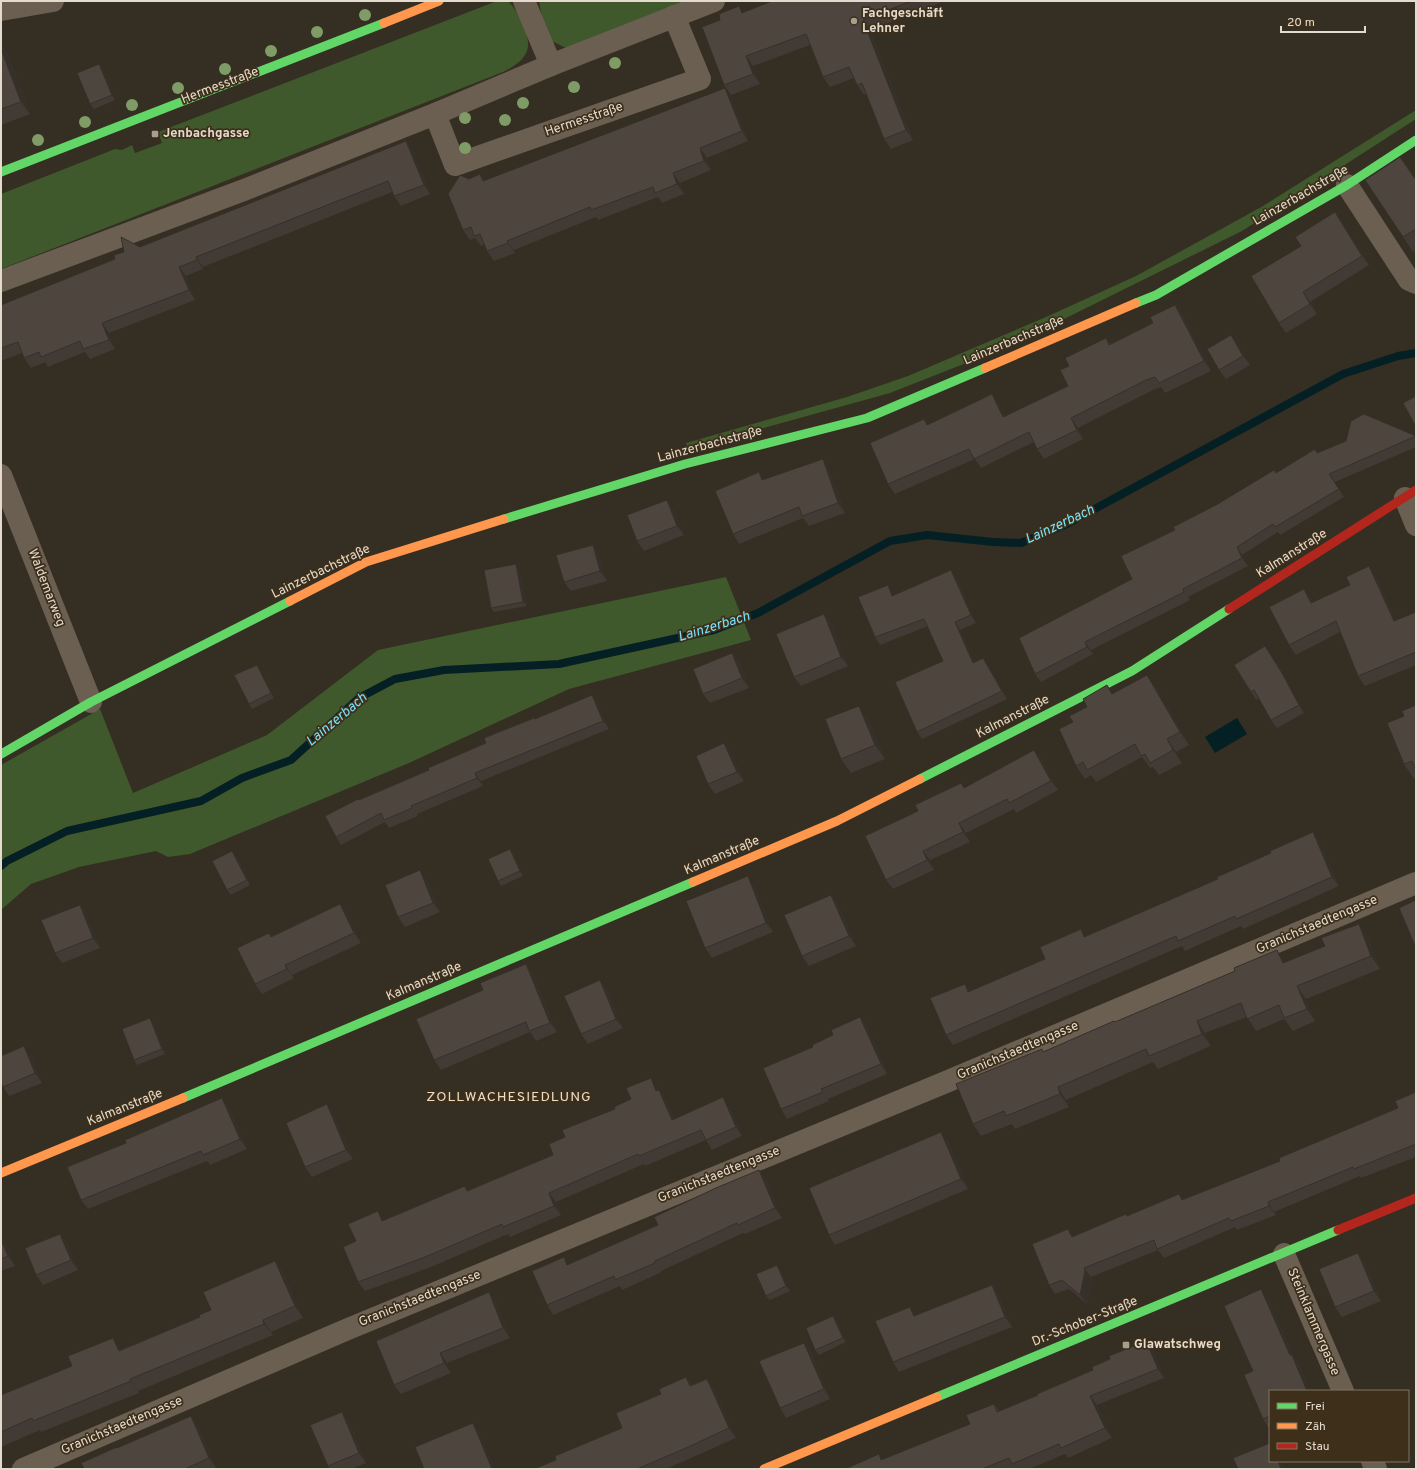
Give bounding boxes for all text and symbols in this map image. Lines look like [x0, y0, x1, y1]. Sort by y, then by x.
place label: Fachgeschäft Lehner [862, 6, 943, 37]
scale bar [1281, 8, 1365, 34]
text: 20 m [1287, 15, 1315, 31]
marker: Fachgeschäft Lehner [849, 16, 859, 26]
street label: Hermesstraße [179, 64, 261, 108]
street label: Hermesstraße [543, 99, 625, 141]
place label: Jenbachgasse [163, 126, 250, 142]
marker: Jenbachgasse [150, 129, 160, 139]
street label: Lainzerbachstraße [1250, 162, 1352, 230]
street label: Lainzerbachstraße [961, 313, 1067, 369]
street label: Lainzerbachstraße [656, 423, 764, 467]
water label: Lainzerbach [1023, 501, 1098, 548]
street label: Kalmanstraße [1254, 526, 1330, 582]
street label: Lainzerbachstraße [269, 541, 373, 603]
street label: Waldemarweg [24, 547, 68, 629]
water label: Lainzerbach [676, 608, 752, 646]
water label: Lainzerbach [303, 689, 371, 750]
street label: Kalmanstraße [974, 692, 1052, 742]
street label: Kalmanstraße [682, 833, 762, 879]
street label: Granichstaedtengasse [1254, 892, 1380, 958]
street label: Kalmanstraße [384, 959, 464, 1005]
street label: Granichstaedtengasse [955, 1018, 1081, 1084]
street label: Kalmanstraße [85, 1086, 165, 1130]
district label: ZOLLWACHESIEDLUNG [426, 1089, 592, 1106]
street label: Granichstaedtengasse [656, 1143, 782, 1207]
street label: Steinklammergasse [1283, 1266, 1343, 1378]
street label: Granichstaedtengasse [357, 1267, 483, 1331]
street label: Dr.-Schober-Straße [1030, 1293, 1140, 1351]
place label: Glawatschweg [1134, 1337, 1221, 1353]
marker: Glawatschweg [1121, 1340, 1131, 1350]
legend [1269, 1390, 1409, 1462]
street label: Granichstaedtengasse [59, 1393, 185, 1459]
text: Frei [1305, 1399, 1325, 1415]
text: Zäh [1305, 1419, 1326, 1435]
text: Stau [1305, 1439, 1330, 1455]

